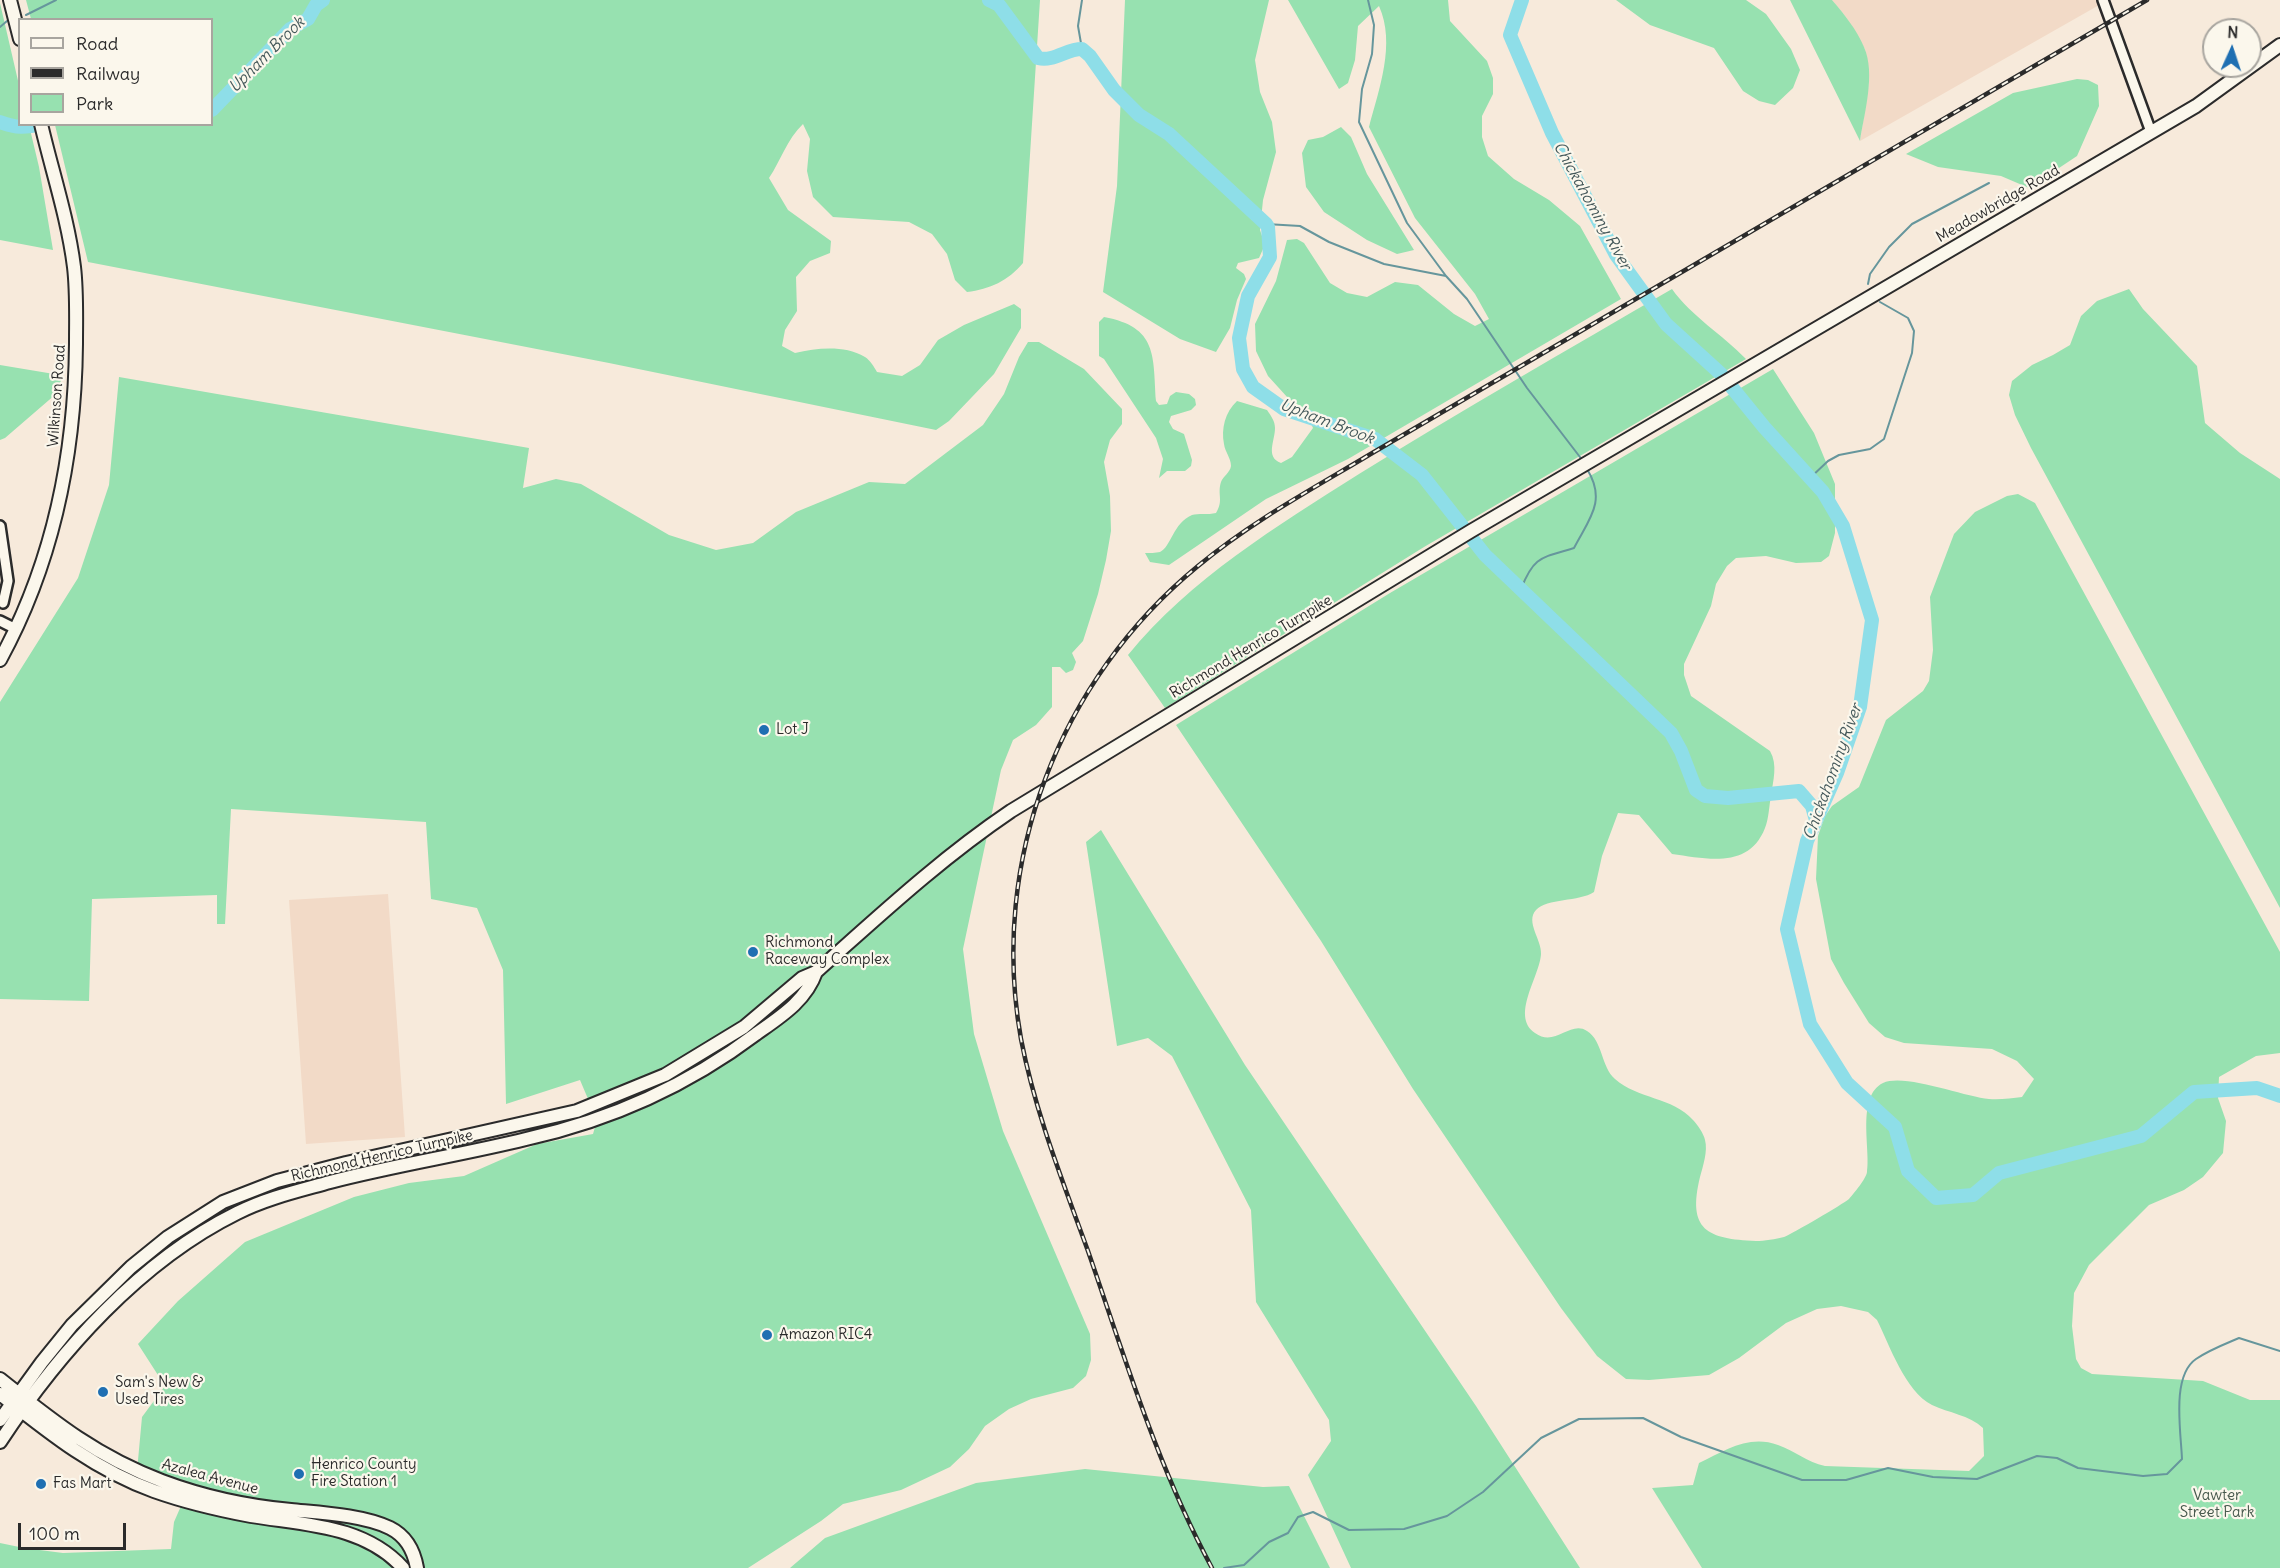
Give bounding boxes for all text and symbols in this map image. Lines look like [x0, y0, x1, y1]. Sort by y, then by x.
water label: Upham Brook [225, 13, 309, 97]
legend [18, 18, 213, 126]
north arrow [2202, 18, 2262, 78]
text: N [2227, 22, 2239, 42]
text: Road [76, 32, 118, 55]
text: Railway [76, 62, 140, 85]
text: Park [76, 92, 113, 115]
water label: Chickahominy River [1549, 139, 1635, 273]
street label: Meadowbridge Road [1933, 161, 2063, 247]
street label: Wilkinson Road [44, 344, 70, 448]
water label: Upham Brook [1277, 395, 1377, 449]
street label: Richmond Henrico Turnpike [1167, 591, 1335, 703]
water label: Chickahominy River [1799, 701, 1867, 843]
place label: Lot J [776, 721, 809, 739]
marker: Lot J [757, 723, 771, 737]
place label: Richmond Raceway Complex [765, 934, 889, 969]
marker: Richmond Raceway Complex [746, 945, 760, 959]
street label: Richmond Henrico Turnpike [289, 1126, 475, 1186]
place label: Amazon RIC4 [779, 1326, 872, 1344]
marker: Amazon RIC4 [760, 1328, 774, 1342]
place label: Sam's New & Used Tires [115, 1374, 203, 1409]
marker: Sam's New & Used Tires [96, 1385, 110, 1399]
street label: Azalea Avenue [160, 1455, 260, 1499]
place label: Henrico County Fire Station 1 [311, 1456, 416, 1491]
marker: Henrico County Fire Station 1 [292, 1467, 306, 1481]
place label: Fas Mart [53, 1475, 112, 1493]
marker: Fas Mart [34, 1477, 48, 1491]
park label: Vawter Street Park [2180, 1487, 2254, 1522]
scale bar [21, 1511, 129, 1549]
text: 100 m [29, 1522, 80, 1545]

